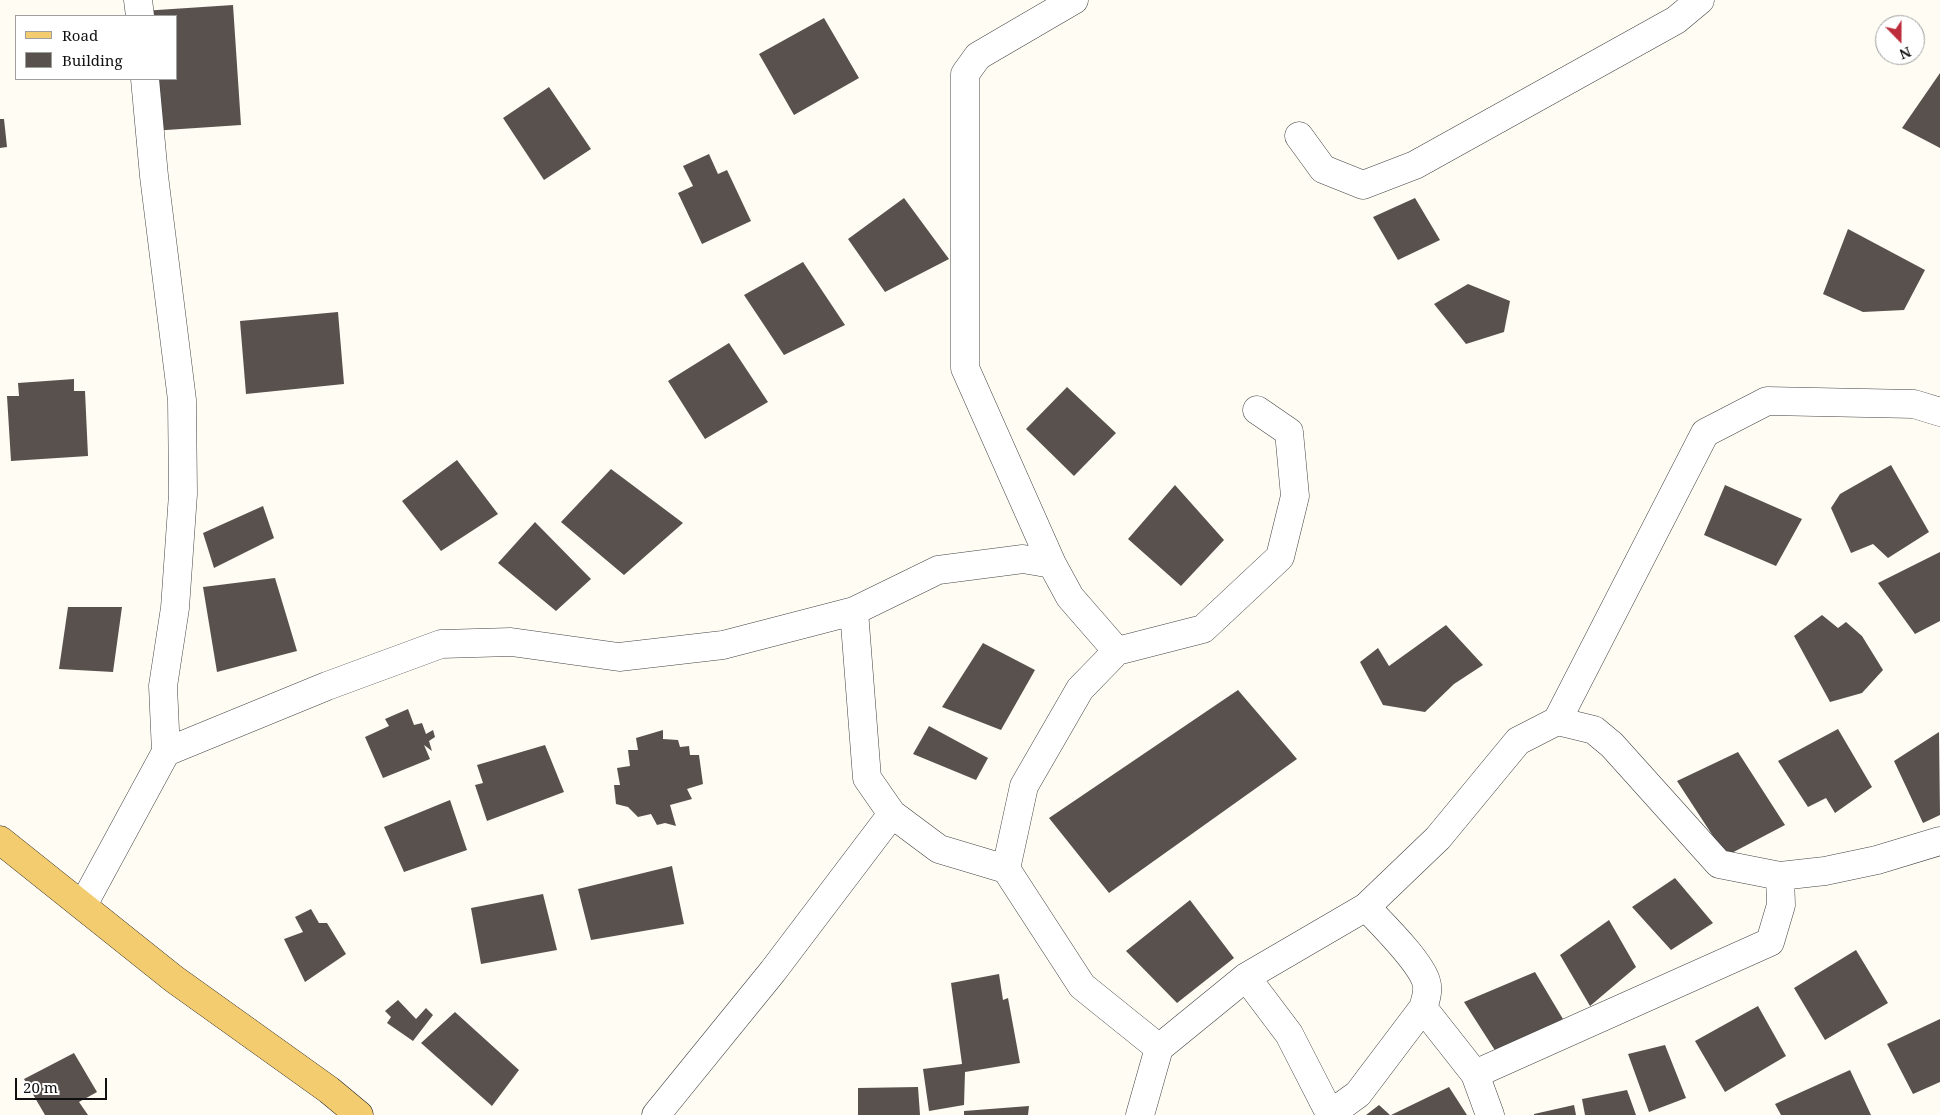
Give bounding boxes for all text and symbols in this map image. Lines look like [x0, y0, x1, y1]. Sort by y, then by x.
legend [15, 15, 178, 80]
north arrow [1875, 15, 1925, 65]
text: Road [62, 25, 98, 45]
text: N [1897, 43, 1914, 64]
text: Building [62, 50, 123, 70]
scale bar [18, 1068, 110, 1100]
text: 20 m [23, 1077, 58, 1097]

